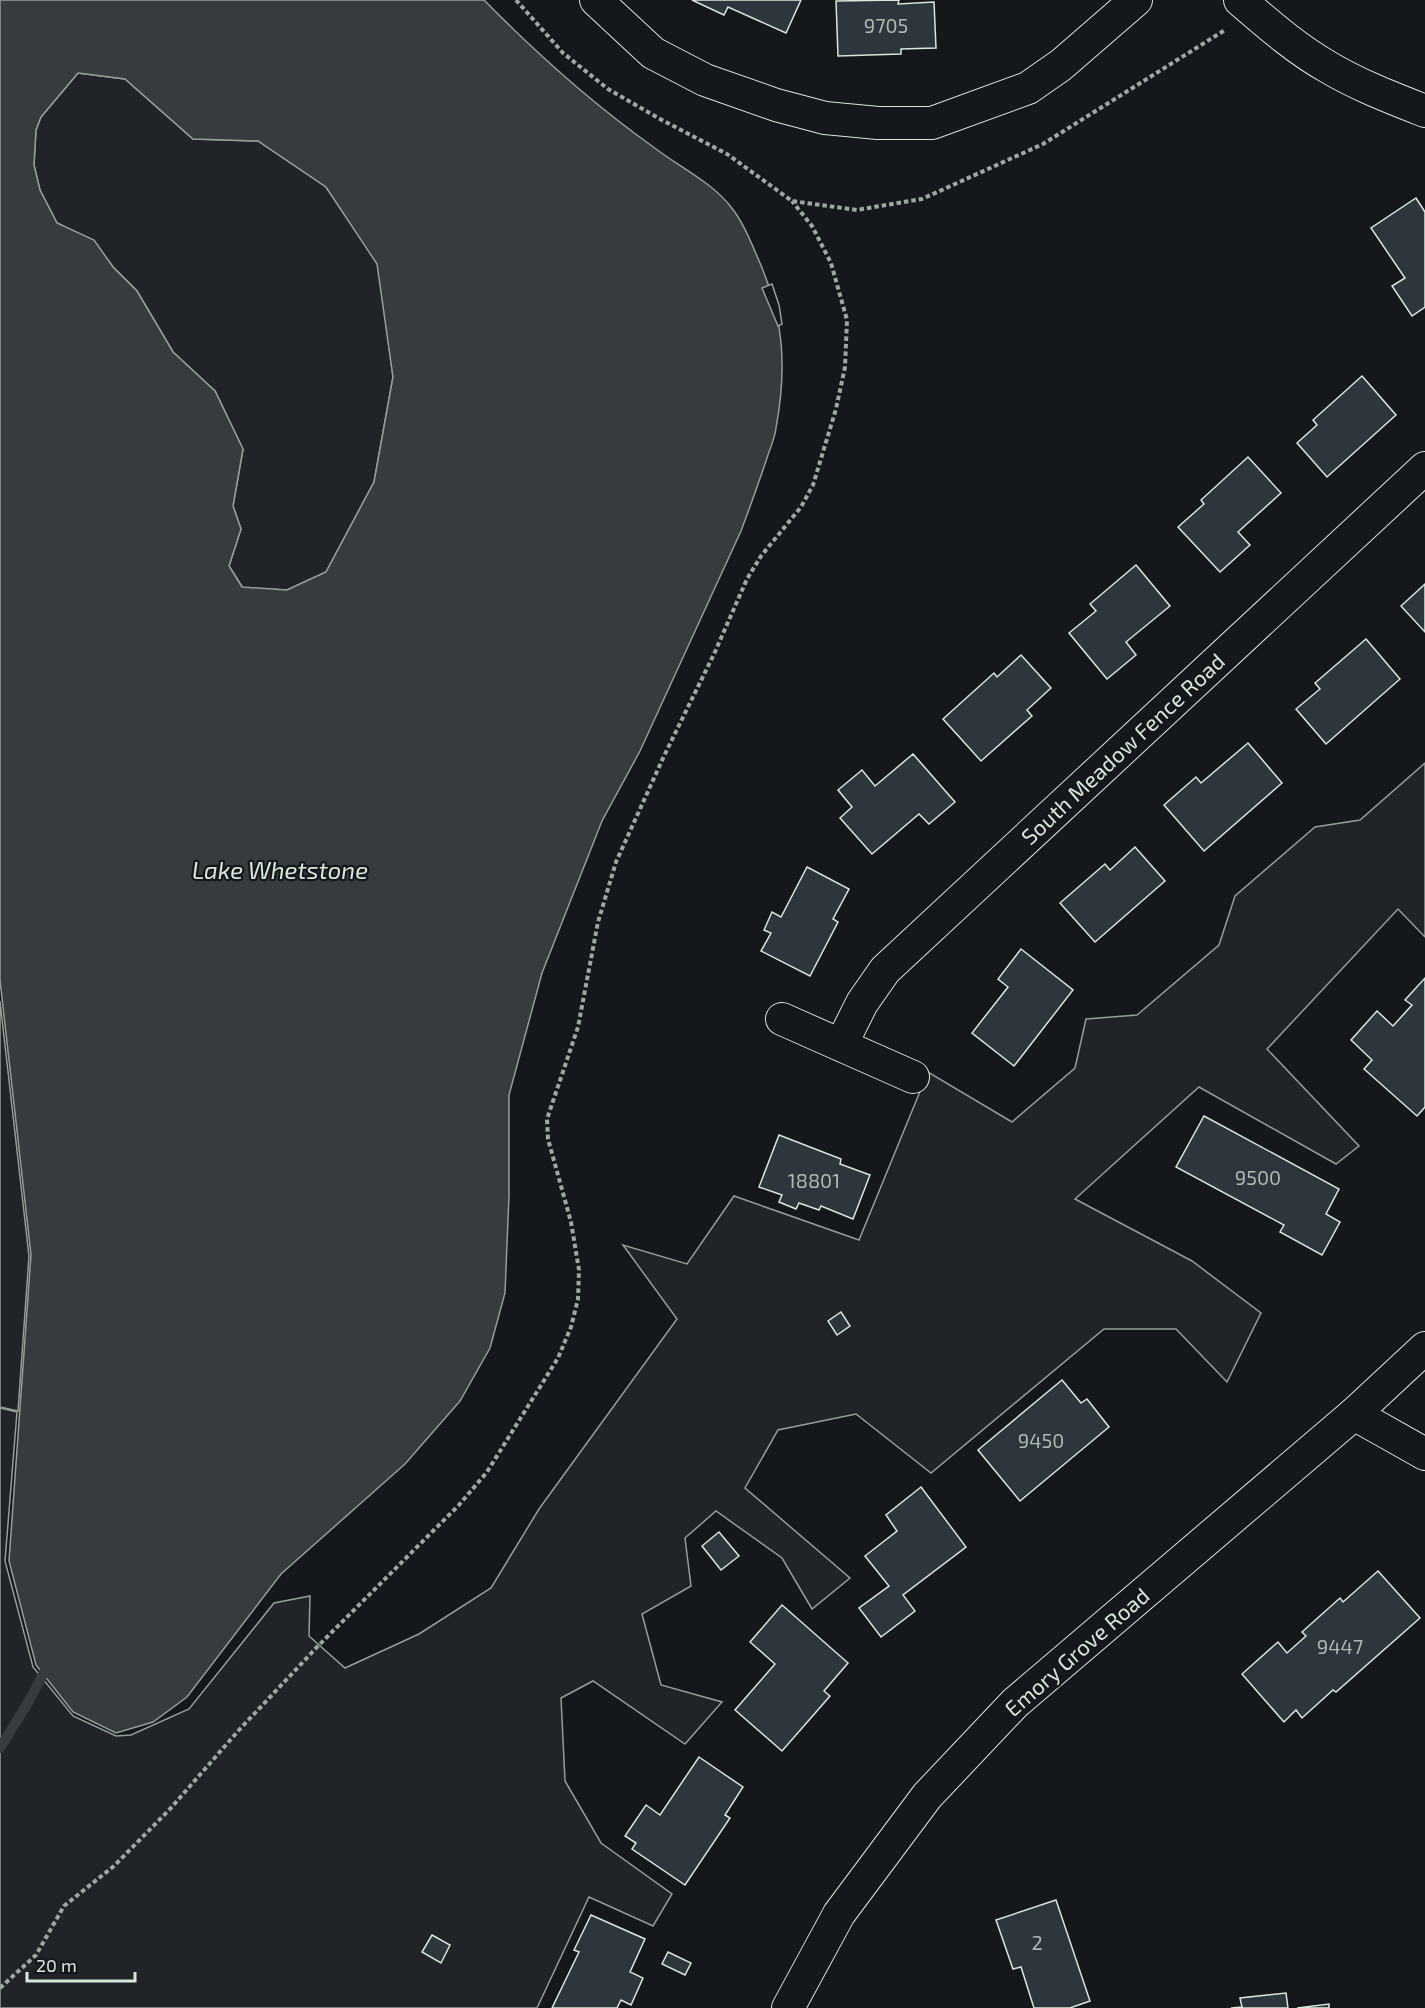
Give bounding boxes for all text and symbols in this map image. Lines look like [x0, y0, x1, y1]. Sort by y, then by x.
house number: 9705 [864, 13, 908, 37]
street label: South Meadow Fence Road [1015, 647, 1229, 849]
water label: Lake Whetstone [192, 855, 368, 884]
house number: 9500 [1235, 1165, 1281, 1189]
house number: 18801 [788, 1168, 840, 1192]
house number: 9450 [1018, 1428, 1064, 1452]
street label: Emory Grove Road [999, 1582, 1154, 1721]
house number: 9447 [1317, 1634, 1363, 1658]
house number: 2 [1031, 1930, 1043, 1954]
scale bar [27, 1945, 135, 1983]
text: 20 m [36, 1954, 77, 1976]

